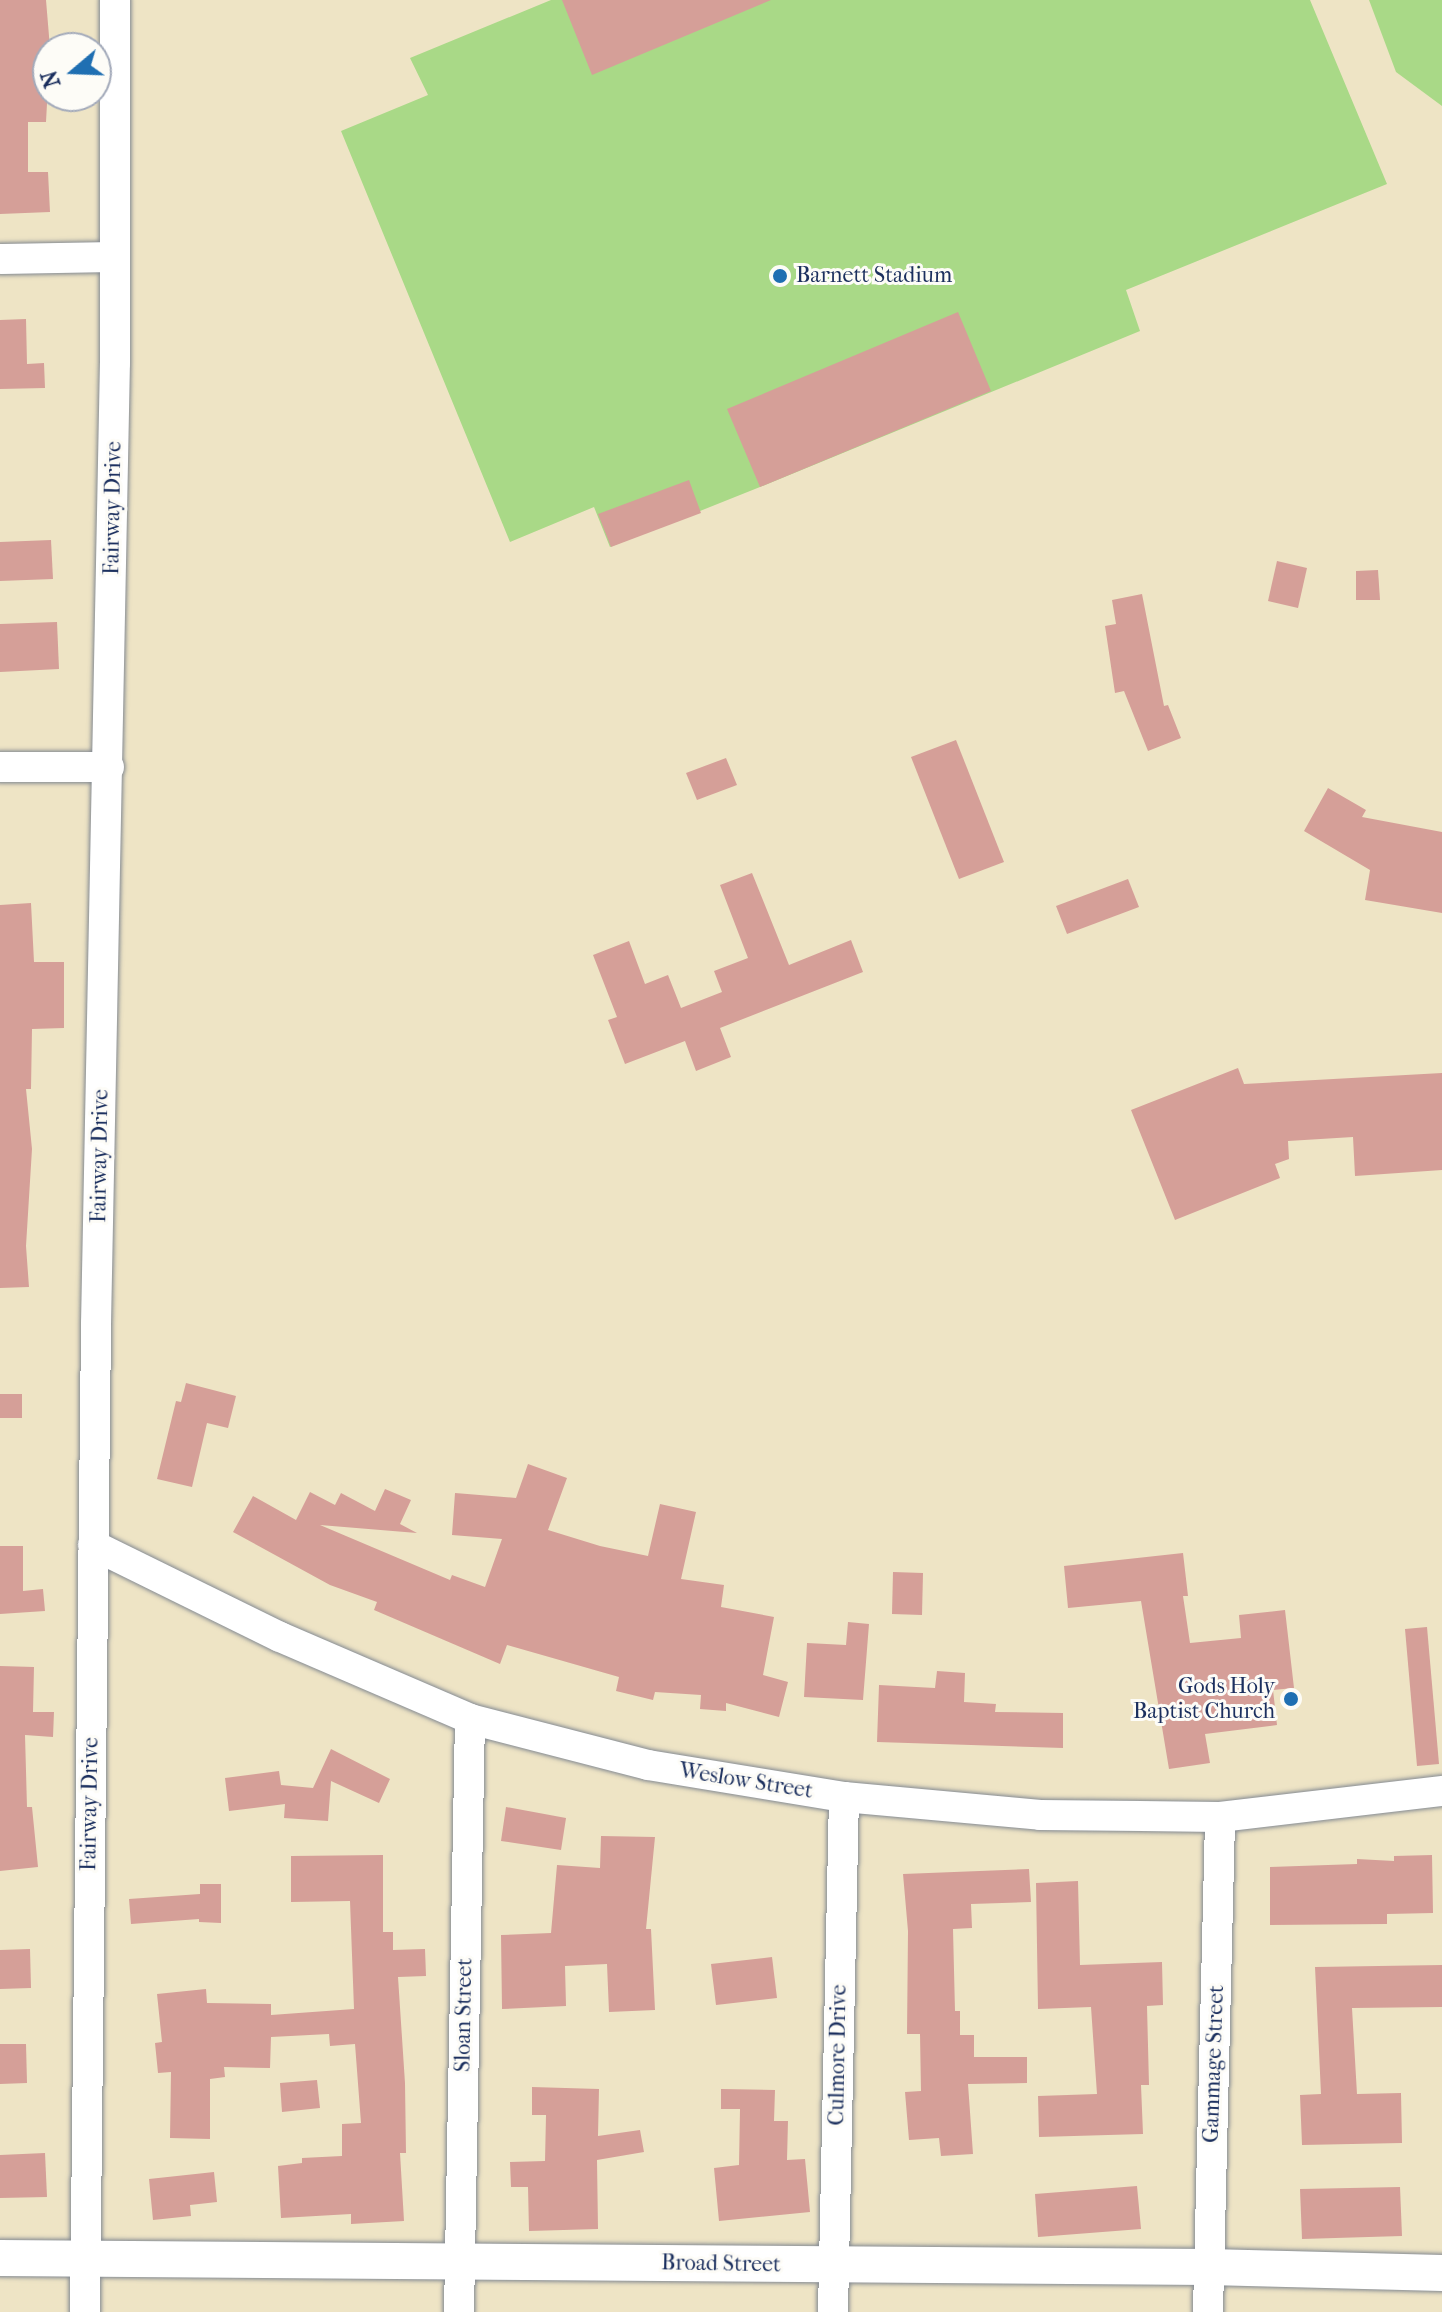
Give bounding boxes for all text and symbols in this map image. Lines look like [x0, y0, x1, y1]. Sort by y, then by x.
north arrow [32, 32, 112, 112]
text: N [36, 67, 66, 91]
place label: Barnett Stadium [796, 263, 952, 289]
marker: Barnett Stadium [771, 267, 789, 285]
street label: Fairway Drive [99, 441, 127, 575]
street label: Fairway Drive [86, 1089, 114, 1223]
place label: Gods Holy Baptist Church [1133, 1673, 1275, 1724]
marker: Gods Holy Baptist Church [1282, 1690, 1300, 1708]
street label: Fairway Drive [76, 1737, 104, 1871]
street label: Weslow Street [677, 1757, 815, 1805]
street label: Sloan Street [450, 1958, 478, 2072]
street label: Culmore Drive [824, 1984, 852, 2126]
street label: Gammage Street [1198, 1985, 1230, 2143]
street label: Broad Street [661, 2250, 781, 2278]

